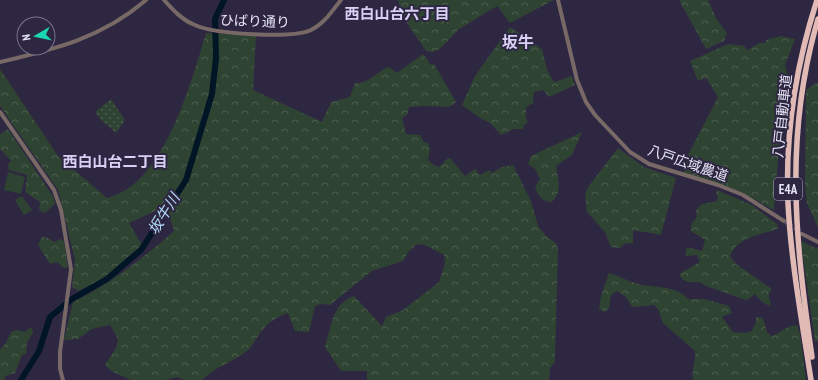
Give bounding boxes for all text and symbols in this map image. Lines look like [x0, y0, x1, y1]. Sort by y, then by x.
district label: 西白山台六丁目 [344, 4, 450, 23]
street label: ひばり通り [220, 11, 290, 31]
north arrow [16, 16, 56, 56]
district label: 坂牛 [502, 32, 534, 52]
text: N [19, 33, 34, 42]
street label: 八戸自動車道 [769, 73, 795, 159]
street label: 八戸広域農道 [645, 141, 731, 185]
district label: 西白山台二丁目 [62, 152, 168, 171]
road number: E4A [774, 178, 802, 200]
water label: 坂牛川 [144, 188, 185, 238]

